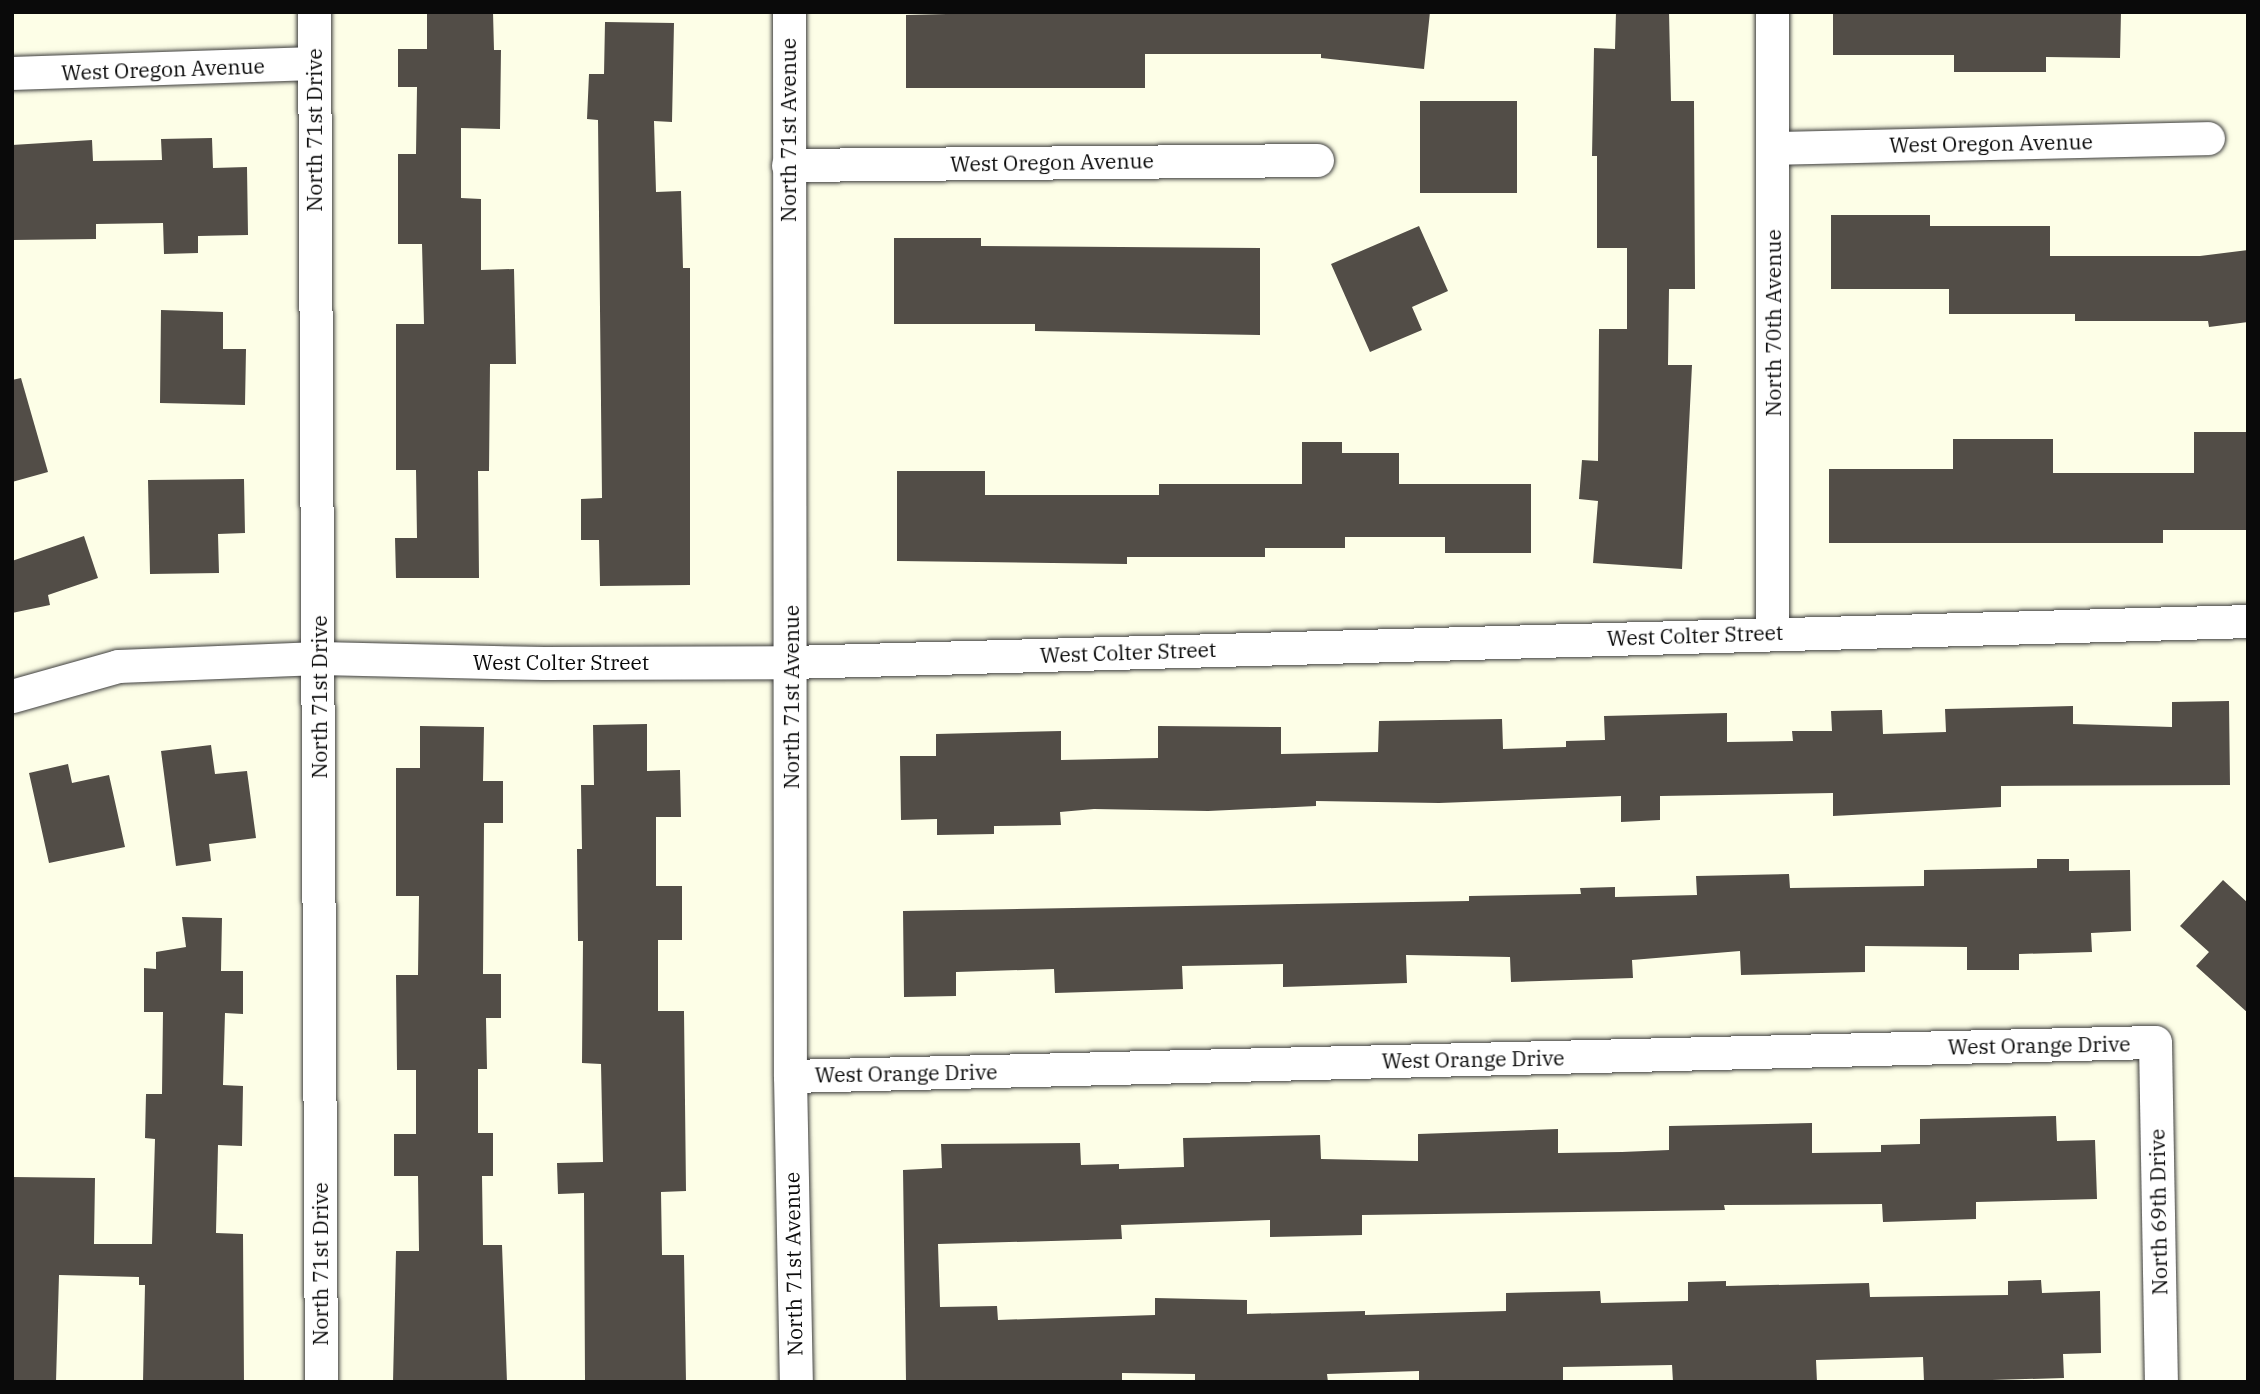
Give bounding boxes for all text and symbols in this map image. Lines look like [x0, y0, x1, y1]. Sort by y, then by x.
street label: North 71st Avenue [775, 38, 801, 222]
street label: North 71st Drive [301, 48, 327, 212]
street label: West Oregon Avenue [61, 53, 265, 85]
street label: West Oregon Avenue [1889, 129, 2093, 157]
street label: West Oregon Avenue [950, 148, 1154, 176]
street label: North 70th Avenue [1760, 229, 1786, 417]
street label: North 71st Avenue [778, 605, 804, 789]
street label: North 71st Drive [306, 615, 332, 779]
street label: West Colter Street [1606, 619, 1784, 651]
street label: West Colter Street [1039, 636, 1217, 668]
street label: West Colter Street [473, 649, 649, 675]
street label: West Orange Drive [1947, 1031, 2131, 1059]
street label: West Orange Drive [1381, 1045, 1565, 1073]
street label: West Orange Drive [814, 1059, 998, 1087]
street label: North 69th Drive [2144, 1129, 2172, 1295]
street label: North 71st Avenue [779, 1172, 807, 1356]
street label: North 71st Drive [307, 1182, 333, 1346]

